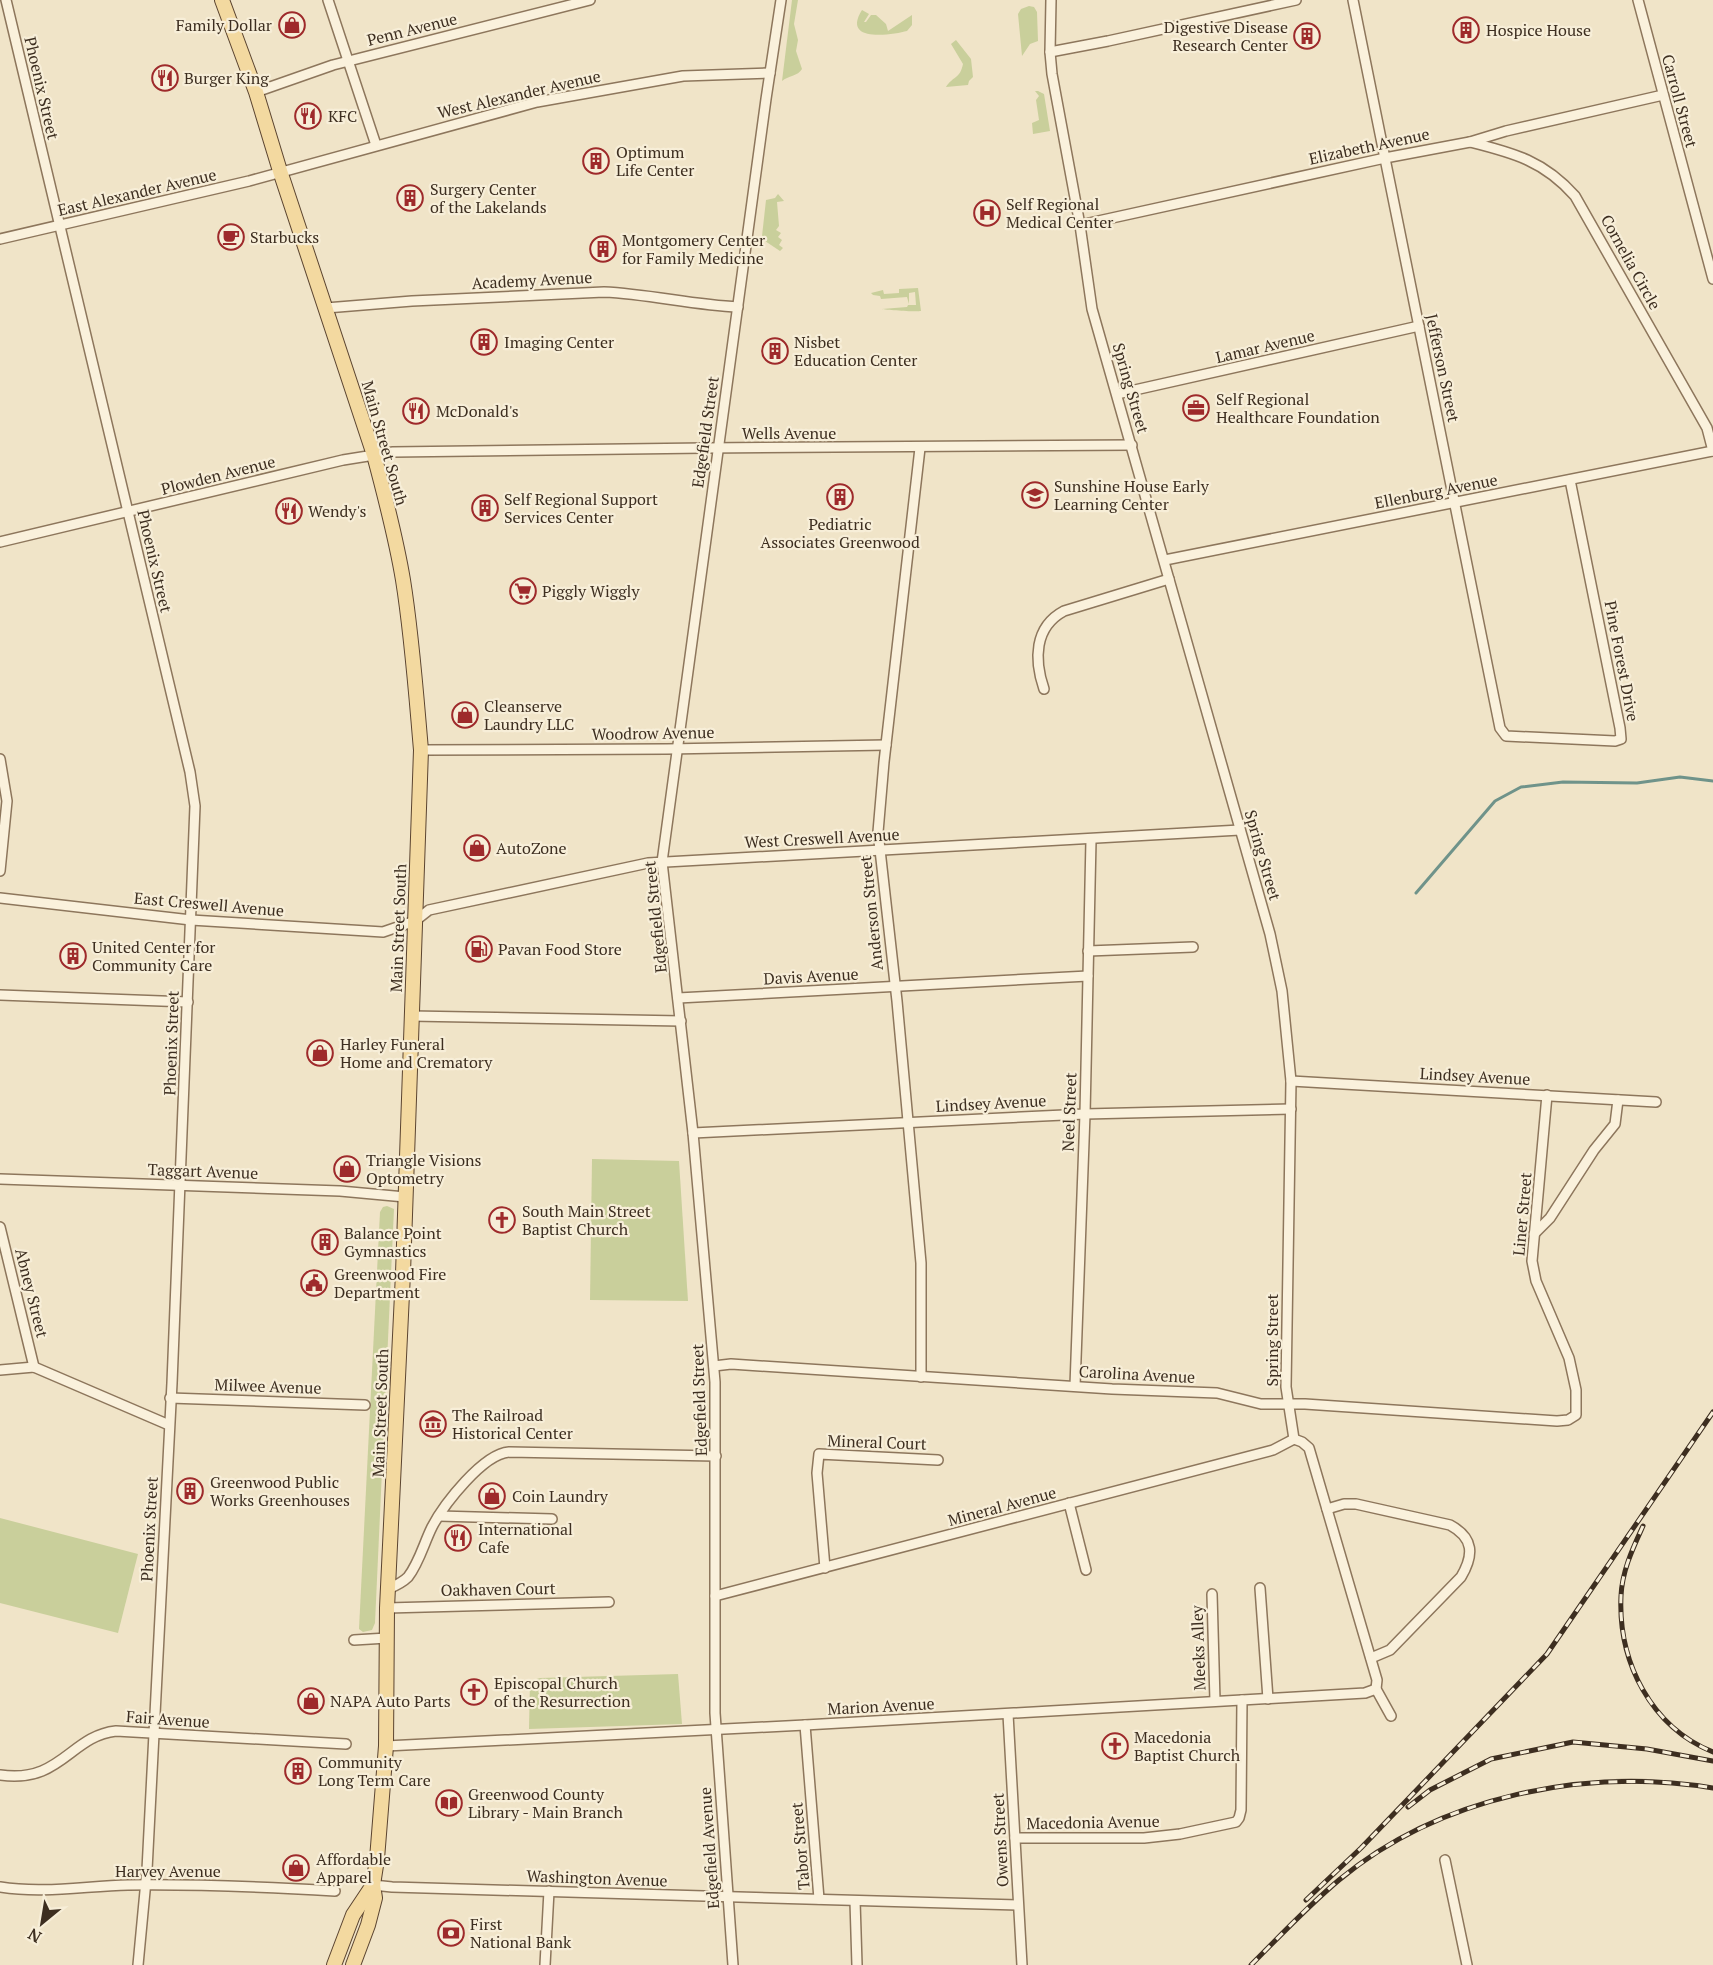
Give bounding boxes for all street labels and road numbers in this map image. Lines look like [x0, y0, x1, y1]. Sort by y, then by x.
street label: Penn Avenue [365, 7, 459, 51]
street label: Phoenix Street [19, 34, 65, 142]
street label: Carroll Street [1657, 52, 1703, 150]
street label: West Alexander Avenue [435, 65, 603, 123]
street label: Elizabeth Avenue [1307, 122, 1431, 170]
street label: East Alexander Avenue [55, 163, 219, 221]
street label: Cornelia Circle [1596, 210, 1666, 314]
street label: Academy Avenue [471, 266, 593, 294]
street label: Jefferson Street [1421, 312, 1465, 424]
street label: Lamar Avenue [1213, 324, 1317, 368]
street label: Spring Street [1108, 340, 1154, 436]
street label: Edgefield Street [686, 375, 724, 489]
street label: Main Street South [357, 378, 413, 508]
street label: Wells Avenue [742, 422, 836, 444]
street label: Plowden Avenue [159, 450, 277, 500]
street label: Ellenburg Avenue [1373, 468, 1499, 514]
street label: Phoenix Street [132, 507, 178, 615]
street label: Pine Forest Drive [1600, 599, 1644, 723]
street label: Woodrow Avenue [591, 721, 715, 745]
street label: Spring Street [1240, 807, 1286, 903]
street label: West Creswell Avenue [744, 823, 900, 853]
street label: Anderson Street [854, 854, 888, 972]
street label: Edgefield Street [638, 860, 672, 974]
street label: Main Street South [385, 863, 411, 993]
street label: East Creswell Avenue [133, 886, 285, 922]
street label: Davis Avenue [763, 963, 859, 989]
street label: Phoenix Street [158, 990, 184, 1096]
street label: Lindsey Avenue [1419, 1062, 1531, 1090]
street label: Neel Street [1057, 1072, 1081, 1152]
street label: Lindsey Avenue [935, 1089, 1047, 1117]
street label: Taggart Avenue [147, 1158, 259, 1184]
street label: Liner Street [1507, 1171, 1537, 1257]
street label: Abney Street [10, 1246, 54, 1340]
street label: Spring Street [1261, 1293, 1283, 1387]
street label: Edgefield Street [686, 1343, 712, 1457]
street label: Main Street South [367, 1348, 393, 1478]
street label: Carolina Avenue [1078, 1360, 1196, 1388]
street label: Milwee Avenue [214, 1373, 322, 1399]
street label: Mineral Court [827, 1429, 927, 1455]
street label: Phoenix Street [135, 1476, 163, 1582]
street label: Mineral Avenue [945, 1481, 1059, 1531]
street label: Oakhaven Court [440, 1577, 556, 1601]
street label: Meeks Alley [1185, 1604, 1210, 1691]
street label: Marion Avenue [827, 1692, 935, 1720]
street label: Fair Avenue [125, 1705, 211, 1733]
street label: Edgefield Avenue [694, 1786, 724, 1910]
street label: Owens Street [987, 1792, 1013, 1888]
street label: Tabor Street [785, 1801, 815, 1891]
street label: Macedonia Avenue [1026, 1810, 1160, 1834]
street label: Harvey Avenue [115, 1860, 221, 1882]
street label: Washington Avenue [526, 1865, 668, 1891]

